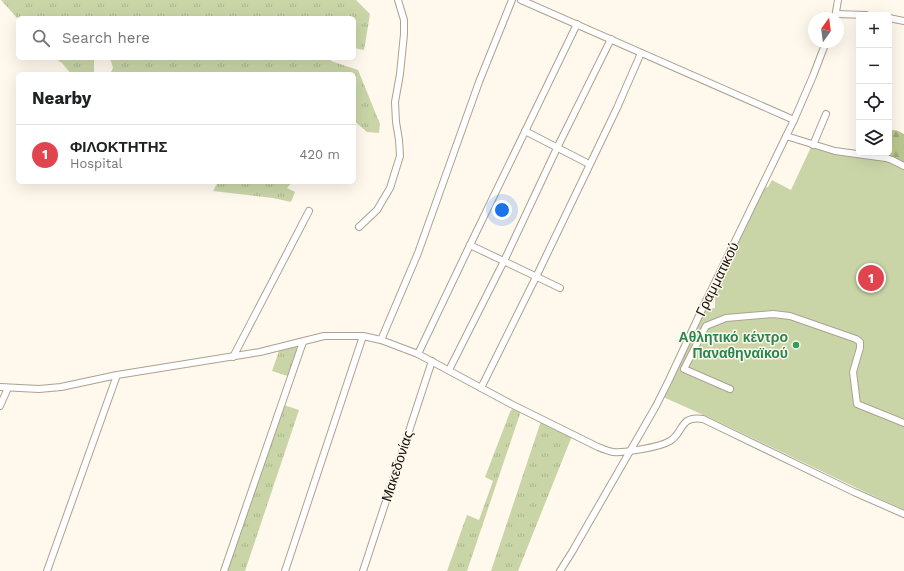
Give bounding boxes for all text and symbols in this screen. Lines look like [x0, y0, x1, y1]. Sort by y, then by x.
north arrow [808, 12, 844, 48]
map controls [856, 12, 892, 156]
button: + [856, 12, 892, 48]
search box [16, 16, 356, 60]
icon: search [30, 27, 52, 49]
text: Search here [62, 29, 150, 47]
button: − [856, 48, 892, 84]
button: locate [856, 84, 892, 120]
text: Nearby [32, 88, 91, 108]
button: layers [856, 120, 892, 156]
text: ΦΙΛΟΚΤΗΤΗΣ [70, 138, 168, 156]
text: 1 [42, 147, 48, 162]
text: 420 m [300, 147, 340, 162]
text: Hospital [70, 156, 122, 171]
your location [492, 200, 512, 220]
street label: Γραμματικού [692, 239, 742, 319]
pin: 1 [858, 263, 884, 293]
place label: Αθλητικό κέντρο Παναθηναϊκού [679, 329, 788, 361]
marker: Αθλητικό κέντρο Παναθηναϊκού [791, 340, 801, 350]
street label: Μακεδονίας [378, 428, 416, 503]

